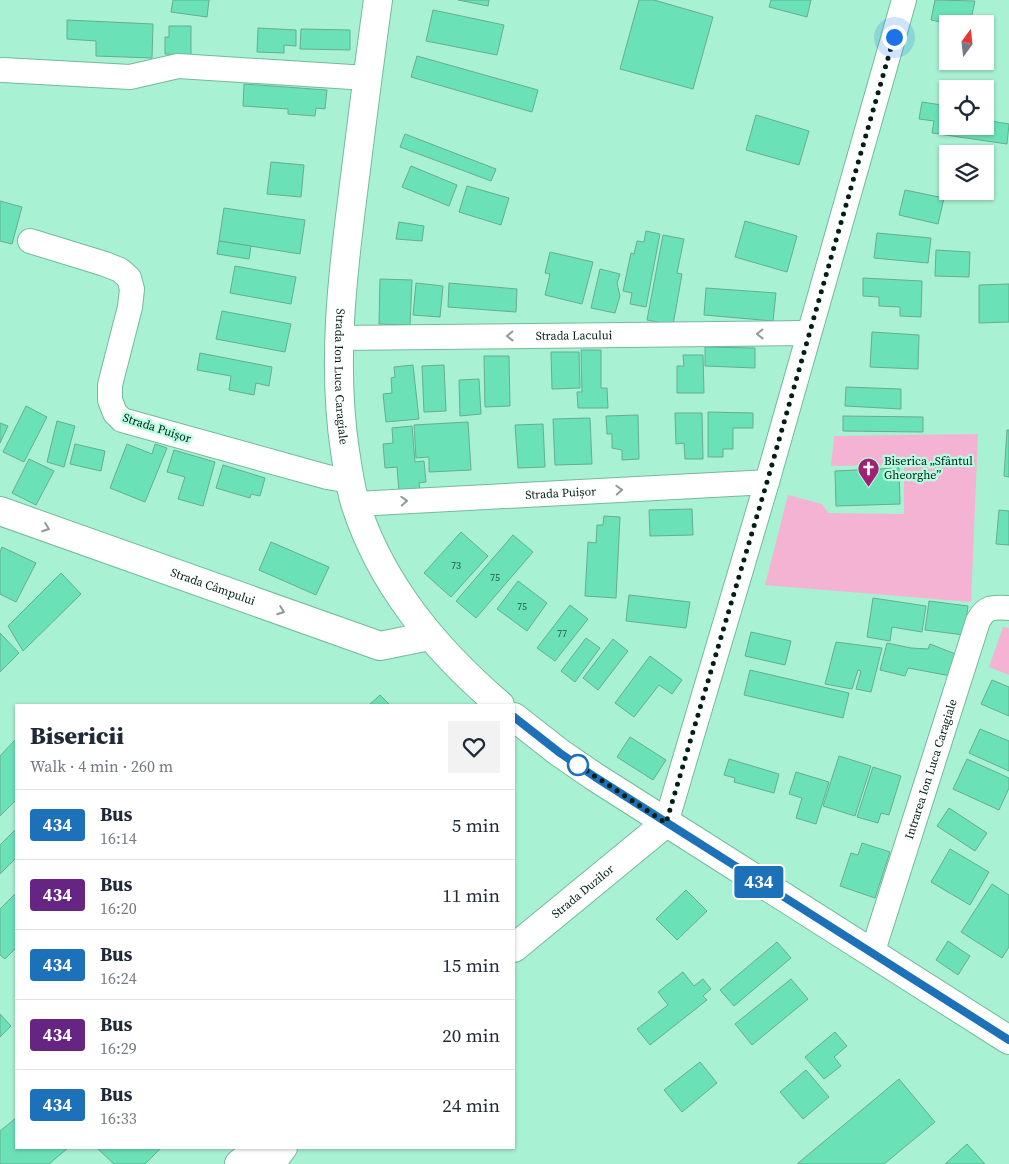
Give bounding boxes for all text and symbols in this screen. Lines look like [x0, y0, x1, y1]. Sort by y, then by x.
north arrow [939, 15, 994, 70]
map controls [939, 15, 994, 200]
your location [882, 25, 907, 50]
button: locate [939, 80, 994, 135]
button: layers [939, 145, 994, 200]
street label: Strada Ion Luca Caragiale [331, 308, 352, 446]
street label: Strada Lacului [536, 327, 613, 344]
one-way arrow [756, 328, 764, 339]
one-way arrow [506, 331, 514, 341]
street label: Strada Puișor [121, 409, 193, 447]
place label: Biserica „Sfântul Gheorghe” [884, 453, 973, 483]
church icon: Biserica „Sfântul Gheorghe” [856, 456, 880, 487]
street label: Strada Puișor [525, 483, 597, 503]
one-way arrow [615, 484, 623, 495]
one-way arrow [401, 496, 409, 507]
one-way arrow [41, 522, 50, 532]
house number: 73 [451, 559, 461, 572]
street label: Strada Câmpului [168, 564, 258, 609]
house number: 75 [490, 571, 500, 584]
house number: 75 [517, 600, 527, 613]
one-way arrow [277, 605, 285, 615]
house number: 77 [557, 627, 567, 640]
street label: Intrarea Ion Luca Caragiale [901, 697, 961, 841]
text: Bisericii [30, 719, 124, 752]
button: heart [448, 721, 500, 773]
unlabelled marker [567, 754, 589, 776]
text: Walk · 4 min · 260 m [30, 755, 173, 777]
text: Bus [100, 801, 132, 827]
text: 434 [43, 812, 72, 837]
text: 5 min [452, 812, 500, 838]
text: 16:14 [100, 827, 137, 849]
street label: Strada Duzilor [548, 861, 617, 922]
line badge: 434 [730, 866, 788, 898]
text: 434 [744, 869, 774, 894]
text: Bus [100, 871, 132, 897]
text: 434 [43, 882, 72, 907]
text: 11 min [442, 882, 500, 908]
text: 16:20 [100, 897, 137, 919]
text: Bus [100, 941, 132, 967]
text: 434 [43, 952, 72, 977]
text: 15 min [442, 952, 500, 978]
text: 16:24 [100, 967, 137, 989]
text: Bus [100, 1011, 132, 1037]
text: 434 [43, 1022, 72, 1047]
text: 20 min [442, 1022, 500, 1048]
text: 16:29 [100, 1037, 137, 1059]
text: Bus [100, 1081, 132, 1107]
text: 434 [43, 1092, 72, 1117]
text: 24 min [442, 1092, 500, 1118]
text: 16:33 [100, 1107, 137, 1129]

